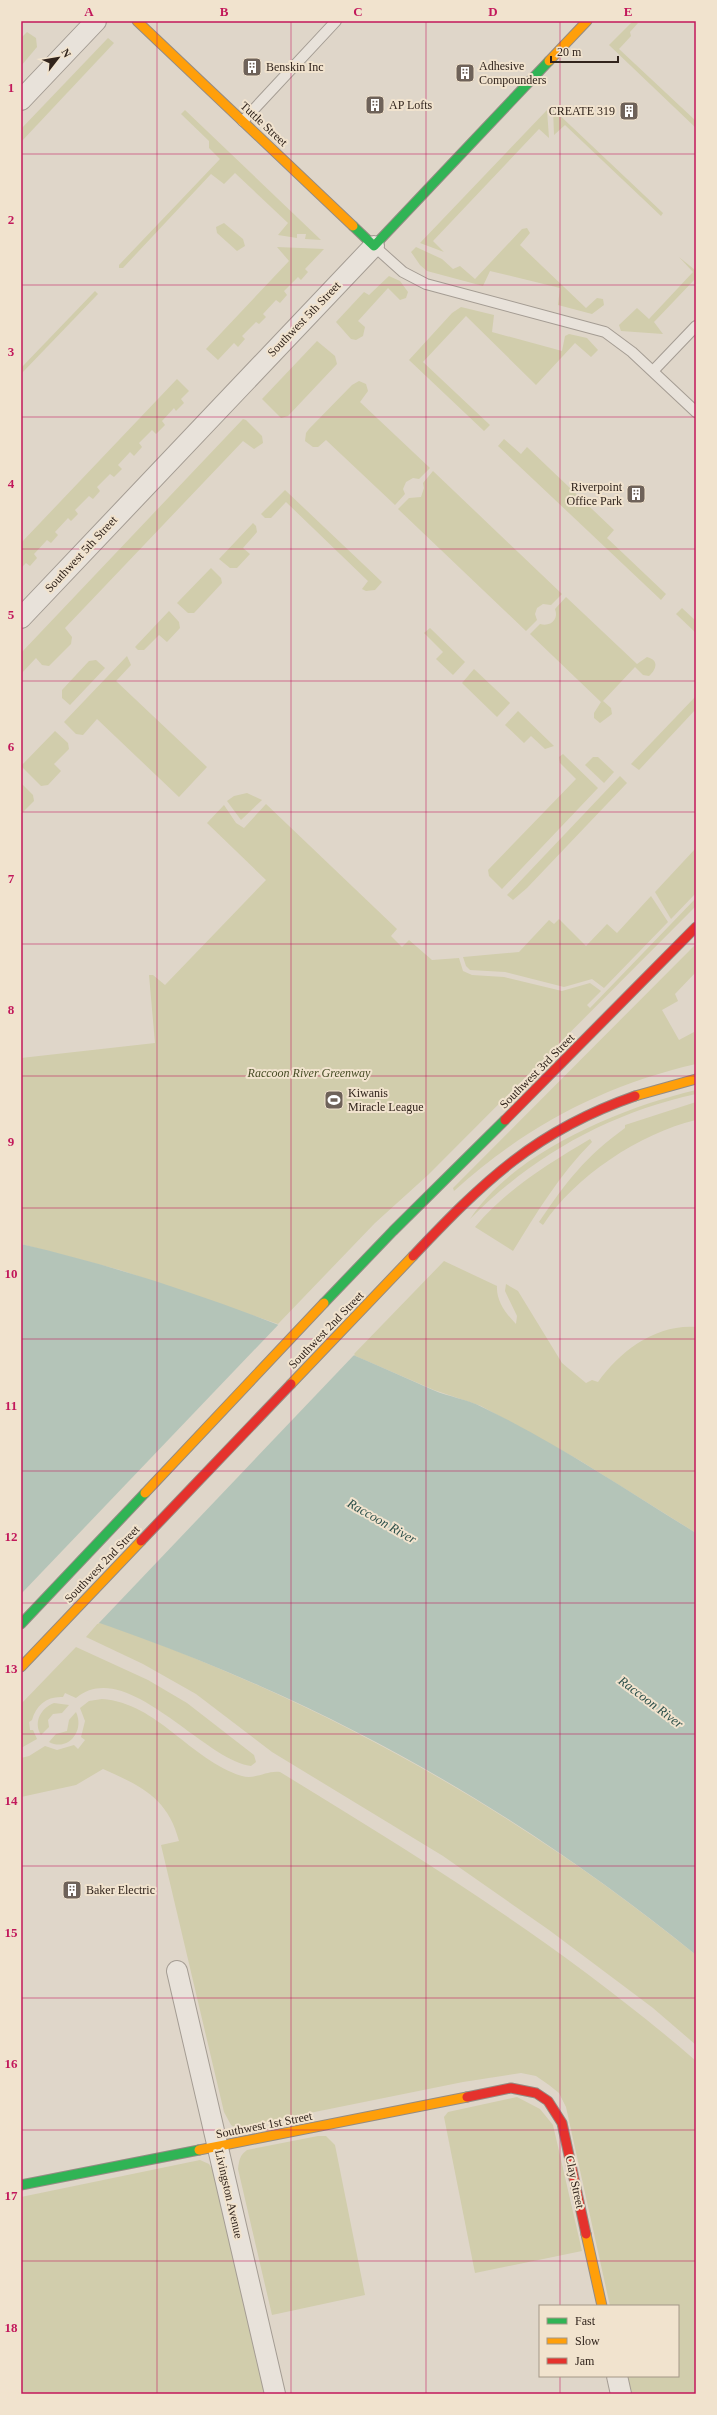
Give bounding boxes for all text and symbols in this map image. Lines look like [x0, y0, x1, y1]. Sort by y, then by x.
text: A [84, 4, 94, 19]
text: B [220, 4, 229, 19]
text: C [353, 4, 363, 19]
text: D [488, 4, 498, 19]
text: E [624, 4, 632, 19]
north arrow [38, 38, 78, 78]
scale bar [551, 38, 618, 64]
text: 20 m [557, 45, 582, 59]
text: N [59, 46, 74, 59]
building icon: Benskin Inc [241, 56, 263, 78]
place label: Adhesive Compounders [479, 59, 547, 87]
place label: Benskin Inc [266, 60, 324, 74]
building icon: Adhesive Compounders [454, 62, 476, 84]
text: 1 [8, 80, 14, 95]
building icon: AP Lofts [364, 94, 386, 116]
place label: AP Lofts [389, 98, 433, 112]
street label: Tuttle Street [238, 99, 291, 150]
building icon: CREATE 319 [618, 100, 640, 122]
place label: CREATE 319 [549, 104, 615, 118]
text: 2 [8, 212, 14, 227]
street label: Southwest 5th Street [264, 278, 344, 360]
text: 3 [8, 344, 15, 359]
text: 4 [8, 476, 15, 491]
place label: Riverpoint Office Park [567, 480, 623, 508]
building icon: Riverpoint Office Park [625, 483, 647, 505]
street label: Southwest 5th Street [42, 512, 120, 595]
text: 5 [8, 607, 15, 622]
text: 6 [8, 739, 15, 754]
text: 7 [8, 871, 15, 886]
text: 8 [8, 1002, 15, 1017]
street label: Southwest 3rd Street [497, 1030, 578, 1111]
park label: Raccoon River Greenway [247, 1066, 371, 1080]
place label: Kiwanis Miracle League [348, 1086, 424, 1114]
sports icon: Kiwanis Miracle League [323, 1089, 345, 1111]
text: 9 [8, 1134, 15, 1149]
text: 10 [5, 1266, 18, 1281]
street label: Southwest 2nd Street [286, 1288, 367, 1372]
text: 11 [5, 1398, 17, 1413]
water label: Raccoon River [344, 1495, 420, 1547]
street label: Southwest 2nd Street [62, 1522, 143, 1606]
text: 12 [5, 1529, 18, 1544]
text: 13 [5, 1661, 18, 1676]
water label: Raccoon River [615, 1672, 687, 1732]
text: 14 [5, 1793, 18, 1808]
building icon: Baker Electric [61, 1879, 83, 1901]
place label: Baker Electric [86, 1883, 155, 1897]
text: 15 [5, 1925, 18, 1940]
text: 16 [5, 2056, 18, 2071]
street label: Southwest 1st Street [215, 2109, 314, 2141]
street label: Livingston Avenue [212, 2148, 246, 2240]
street label: Clay Street [563, 2154, 588, 2210]
text: 17 [5, 2188, 18, 2203]
legend [539, 2305, 679, 2377]
text: Fast [575, 2314, 596, 2328]
text: 18 [5, 2320, 18, 2335]
text: Slow [575, 2334, 600, 2348]
text: Jam [575, 2354, 595, 2368]

